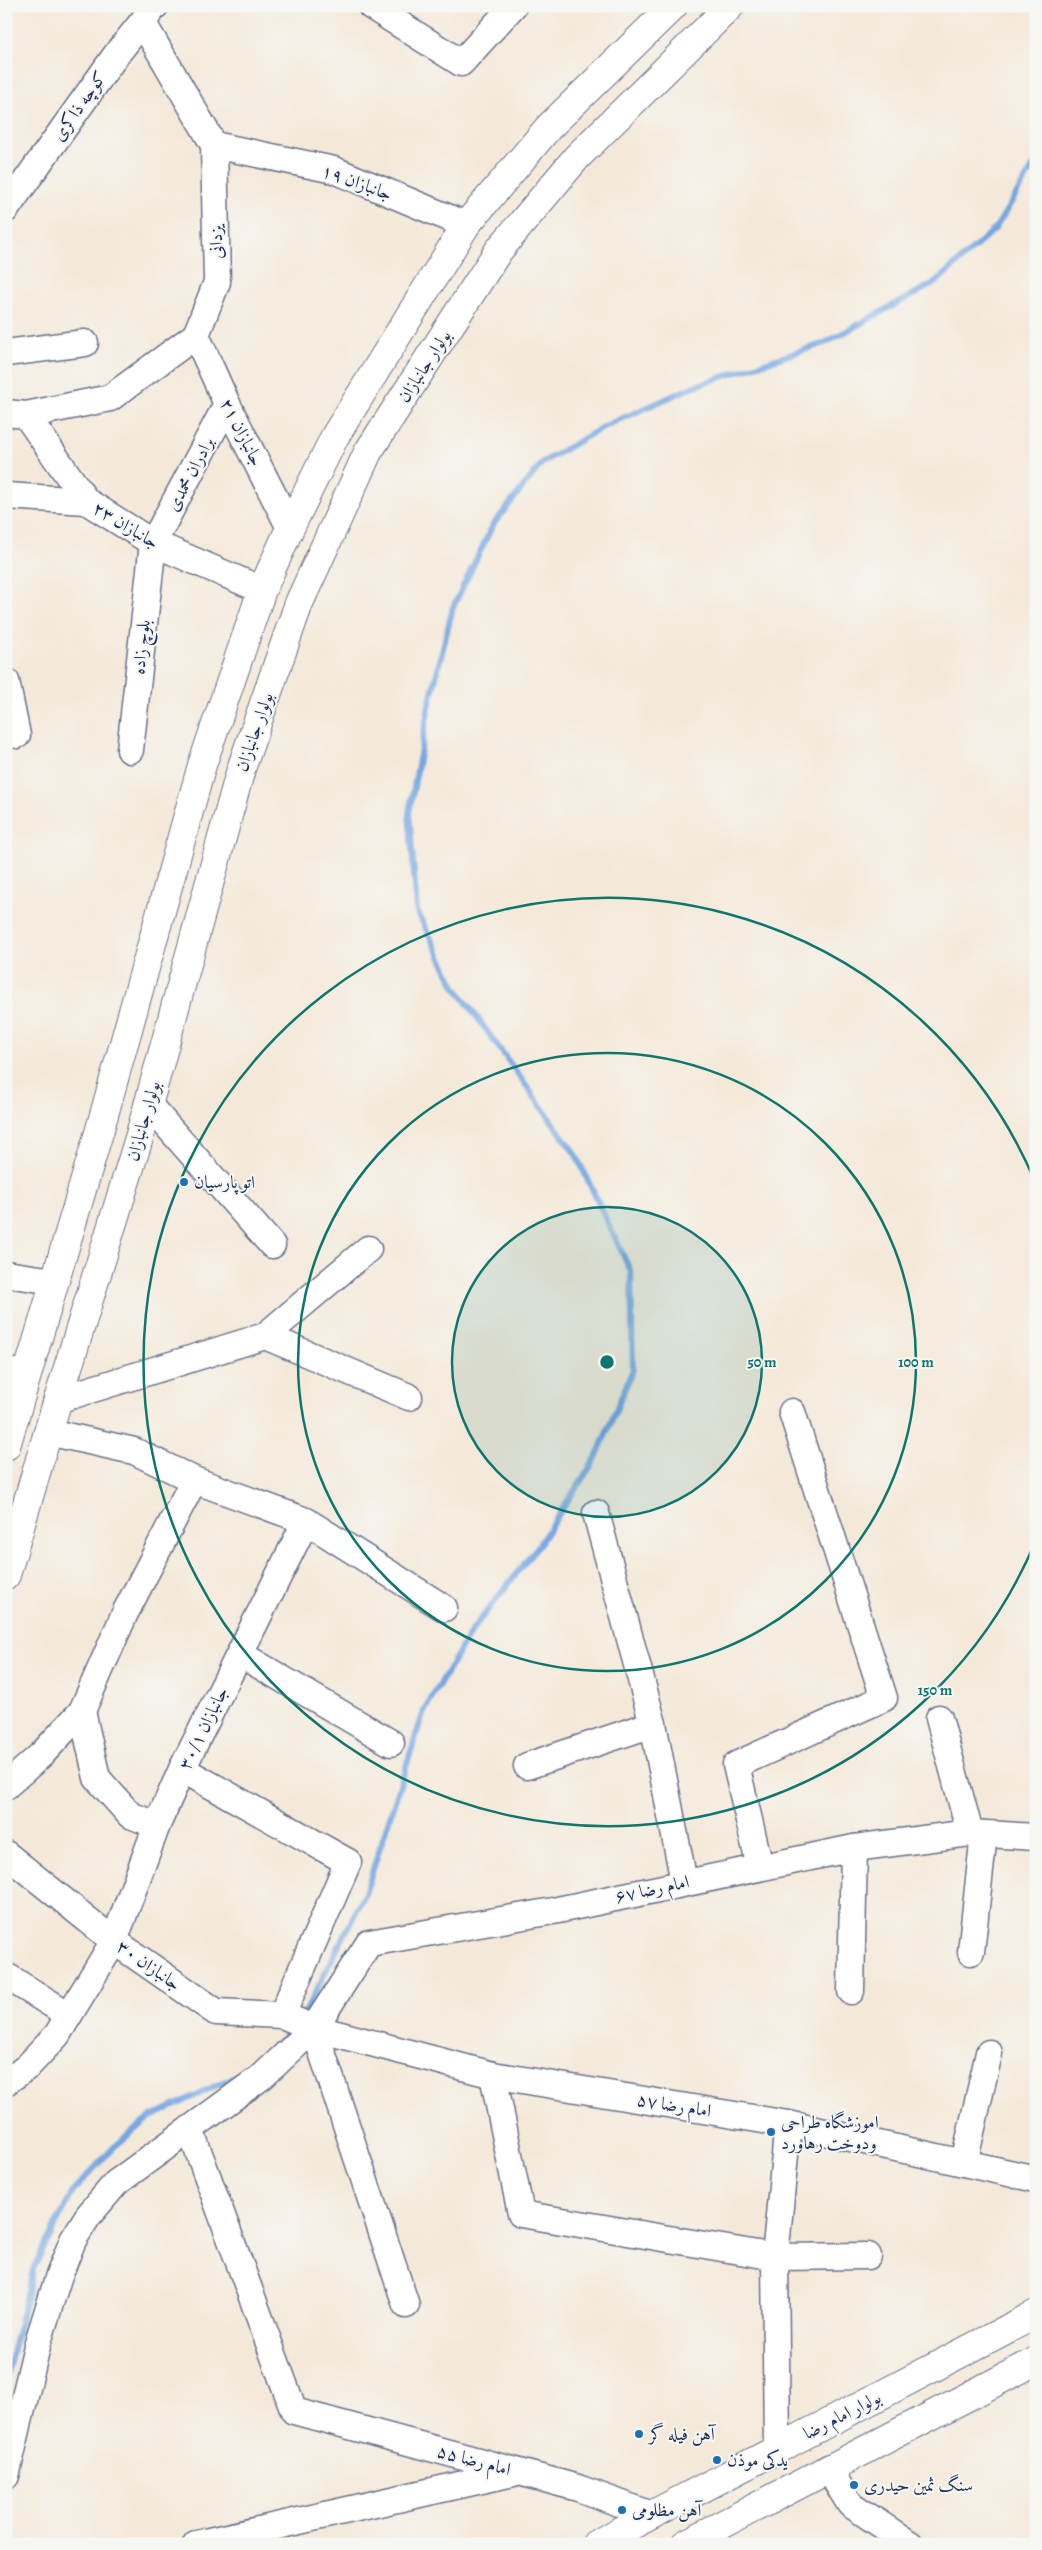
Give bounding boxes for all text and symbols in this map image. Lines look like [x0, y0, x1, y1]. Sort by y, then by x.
street label: کوچه ذاکری [46, 66, 113, 146]
street label: جانبازان ۱۹ [319, 158, 395, 206]
street label: یزدانی [204, 223, 228, 259]
street label: بولوار جانبازان [392, 325, 456, 407]
street label: جانبازان ۲۱ [215, 394, 269, 470]
street label: برادران محمدی [160, 433, 220, 515]
street label: جانبازان ۲۳ [88, 496, 164, 554]
street label: بلوچ زاده [126, 618, 160, 676]
street label: بولوار جانبازان [229, 689, 279, 775]
street label: بولوار جانبازان [120, 1078, 166, 1164]
place label: اتو پارسیان [194, 1170, 255, 1195]
marker: اتو پارسیان [178, 1176, 190, 1188]
text: 50 m [747, 1352, 777, 1372]
text: 100 m [898, 1352, 934, 1372]
centre of rings [598, 1353, 616, 1371]
text: 150 m [918, 1680, 953, 1700]
street label: جانبازان ۳۰/۱ [173, 1682, 233, 1774]
street label: امام رضا ۶۷ [613, 1869, 692, 1912]
street label: جانبازان ۳۰ [112, 1934, 186, 1996]
street label: امام رضا ۵۷ [634, 2087, 713, 2127]
place label: اموزشگاه طراحی ودوخت رهاورد [781, 2110, 879, 2155]
marker: اموزشگاه طراحی ودوخت رهاورد [765, 2126, 777, 2138]
street label: بولوار امام رضا [799, 2385, 887, 2448]
place label: آهن فیله گر [647, 2422, 717, 2446]
marker: آهن فیله گر [633, 2428, 645, 2440]
street label: امام رضا ۵۵ [434, 2439, 514, 2485]
place label: یدکی موذن [727, 2448, 788, 2472]
marker: یدکی موذن [711, 2454, 723, 2466]
place label: سنگ ثمین حیدری [864, 2473, 973, 2497]
marker: سنگ ثمین حیدری [848, 2479, 860, 2491]
place label: آهن مظلومی [632, 2498, 704, 2522]
marker: آهن مظلومی [616, 2504, 628, 2516]

